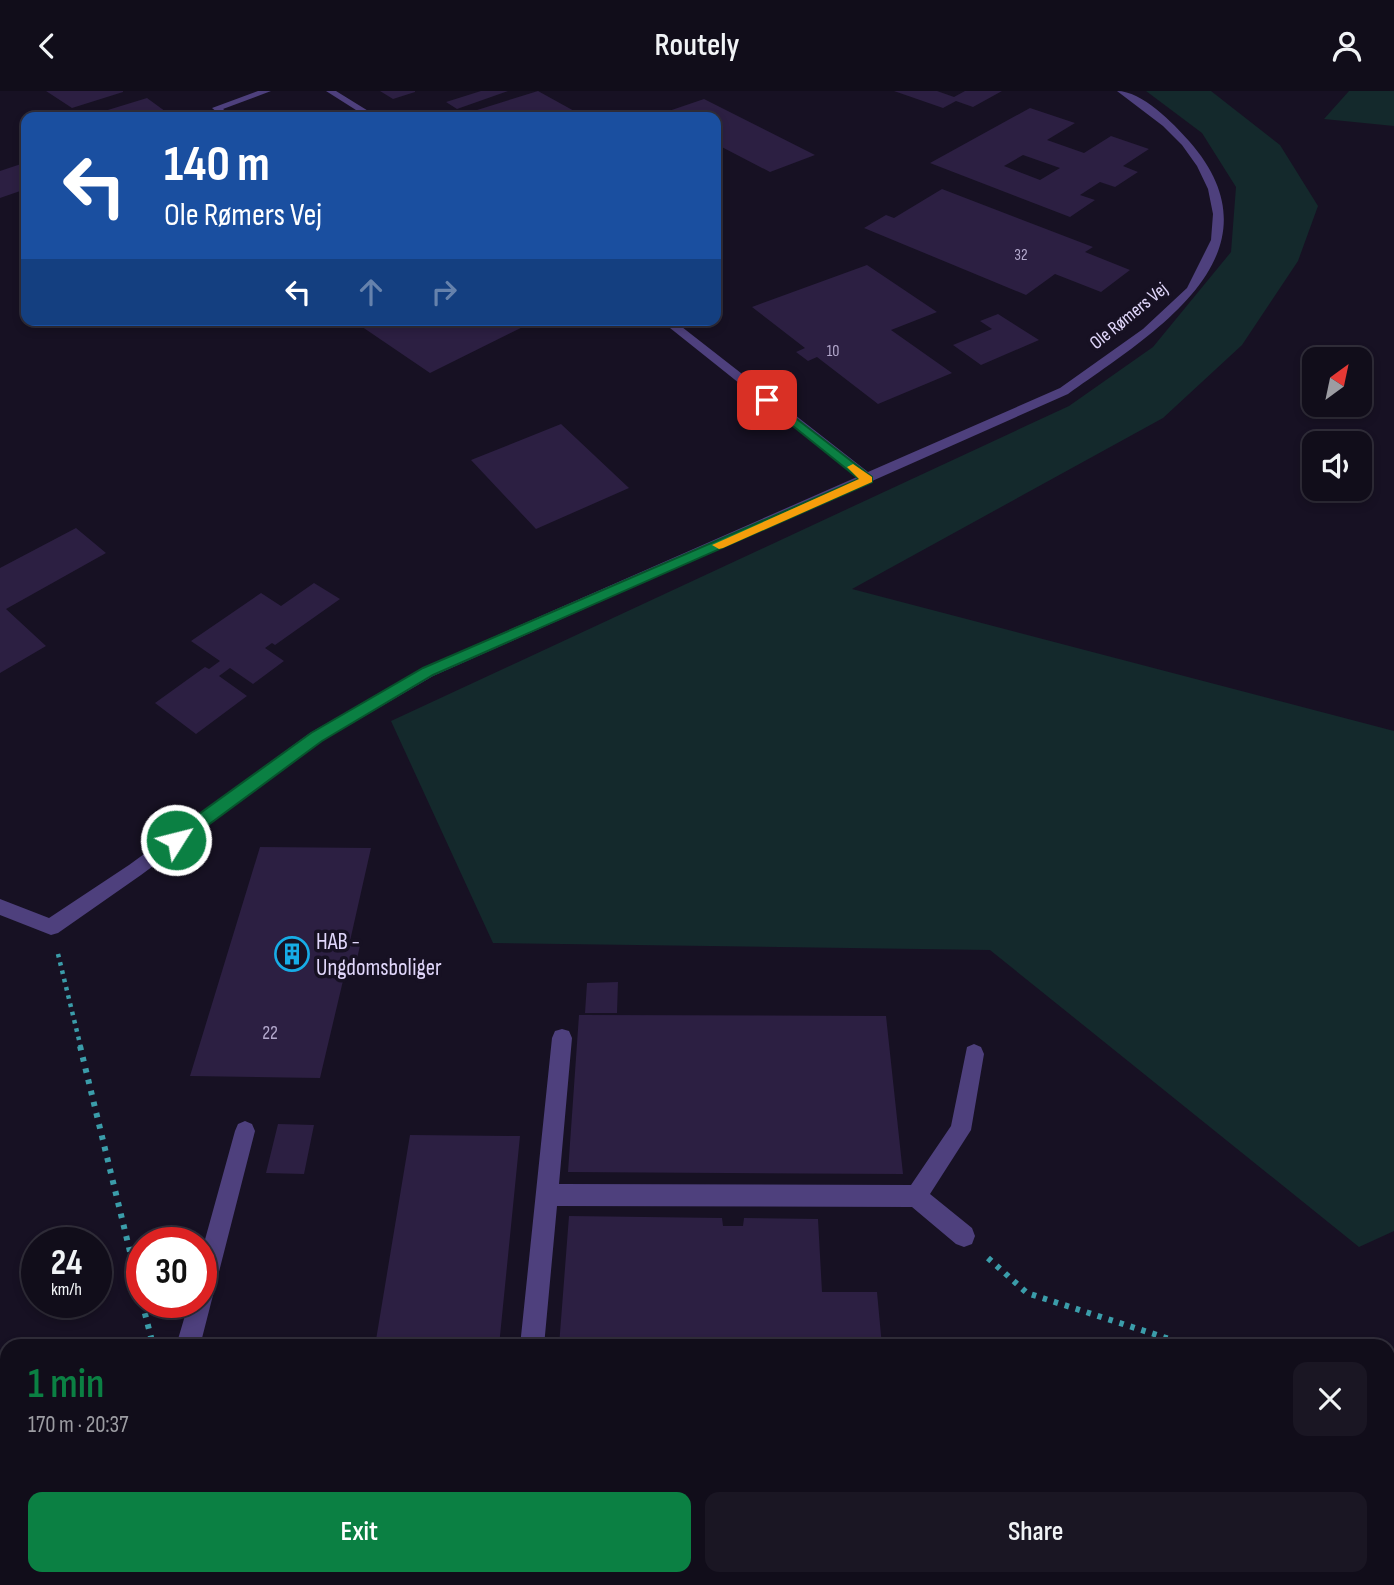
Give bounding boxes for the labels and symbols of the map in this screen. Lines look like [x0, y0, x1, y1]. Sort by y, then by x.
house number: 32 [1014, 246, 1028, 265]
street label: Ole Rømers Vej [1085, 278, 1173, 355]
house number: 10 [827, 342, 839, 361]
north arrow [1302, 347, 1372, 417]
pin [737, 370, 797, 430]
position arrow [139, 803, 213, 877]
place label: HAB - Ungdomsboliger [316, 928, 442, 982]
building icon: HAB - Ungdomsboliger [273, 935, 311, 973]
house number: 22 [262, 1022, 278, 1045]
speed limit sign: 30 [126, 1227, 217, 1318]

